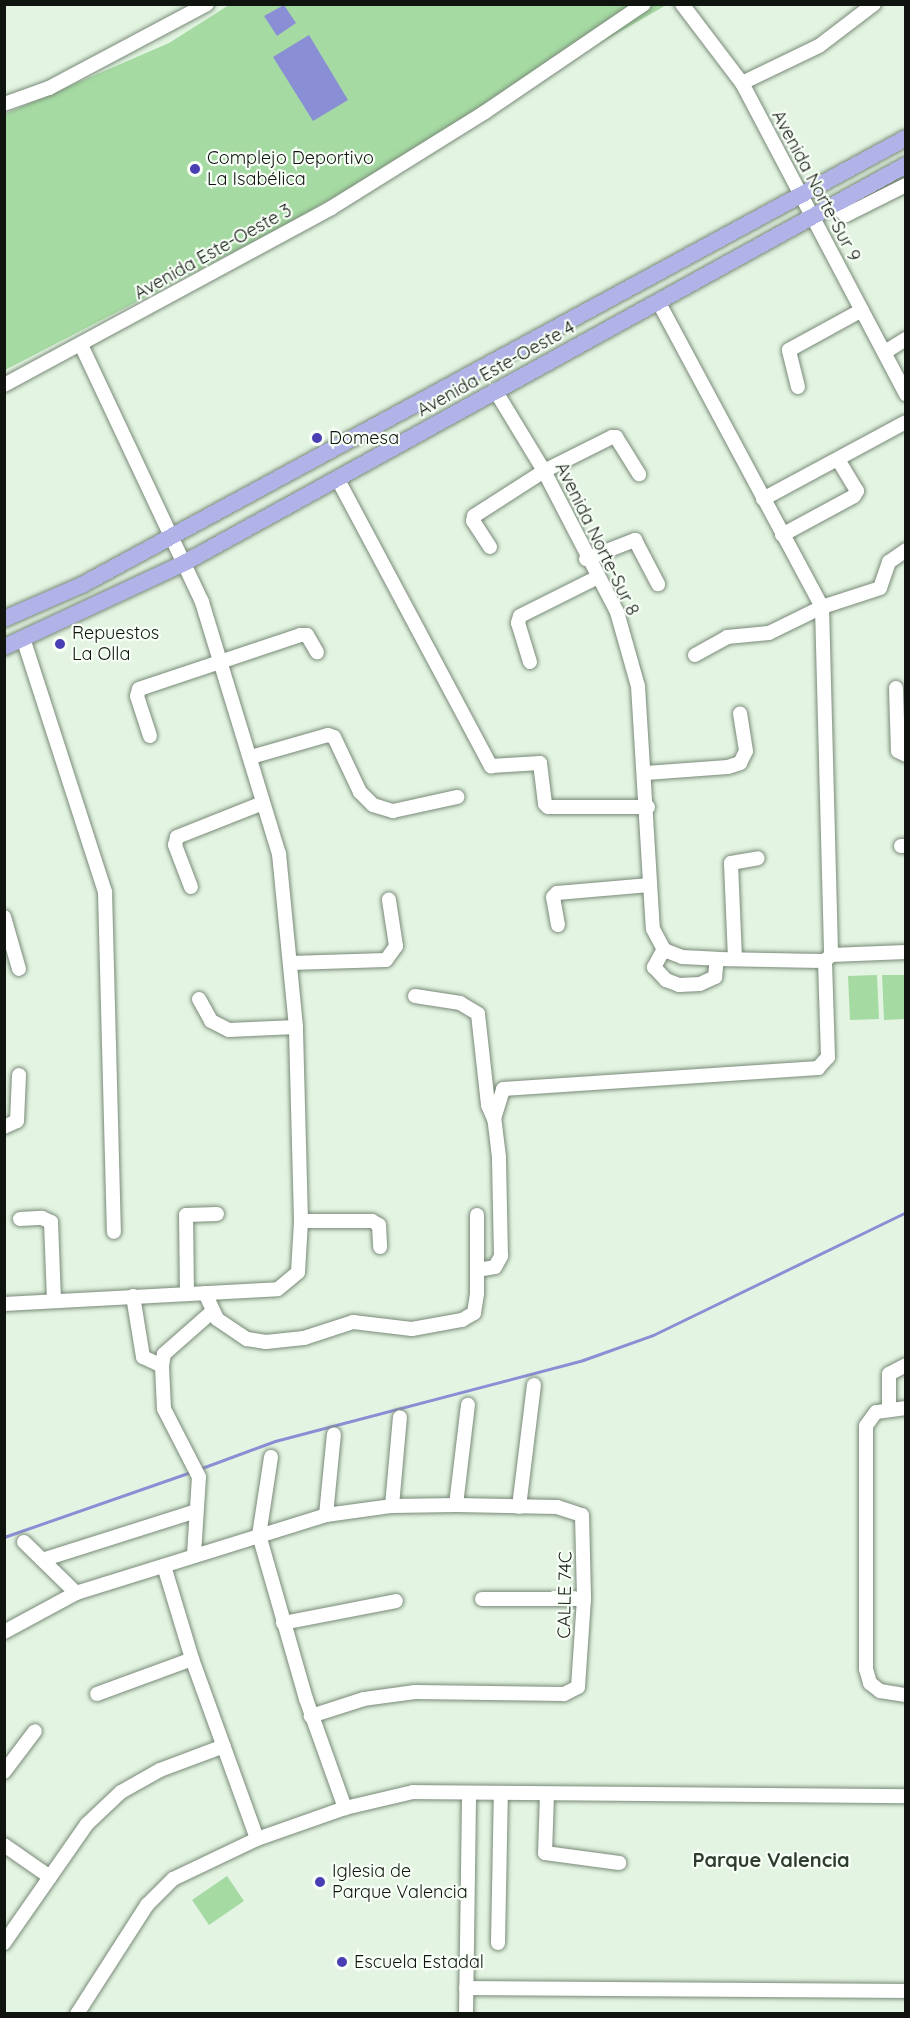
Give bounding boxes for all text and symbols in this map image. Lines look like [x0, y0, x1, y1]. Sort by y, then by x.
street label: Avenida Norte-Sur 9 [767, 107, 865, 265]
place label: Complejo Deportivo La Isabélica [207, 148, 374, 190]
marker: Complejo Deportivo La Isabélica [188, 162, 202, 176]
street label: Avenida Este-Oeste 3 [131, 200, 295, 304]
street label: Avenida Este-Oeste 4 [413, 317, 579, 421]
place label: Domesa [329, 427, 399, 449]
marker: Domesa [310, 431, 324, 445]
street label: Avenida Norte-Sur 8 [551, 459, 643, 619]
place label: Repuestos La Olla [72, 623, 159, 666]
marker: Repuestos La Olla [53, 637, 67, 651]
street label: CALLE 74C [553, 1551, 577, 1639]
district label: Parque Valencia [693, 1847, 849, 1871]
place label: Iglesia de Parque Valencia [332, 1861, 468, 1904]
marker: Iglesia de Parque Valencia [313, 1875, 327, 1889]
place label: Escuela Estadal [354, 1951, 484, 1973]
marker: Escuela Estadal [335, 1955, 349, 1969]

